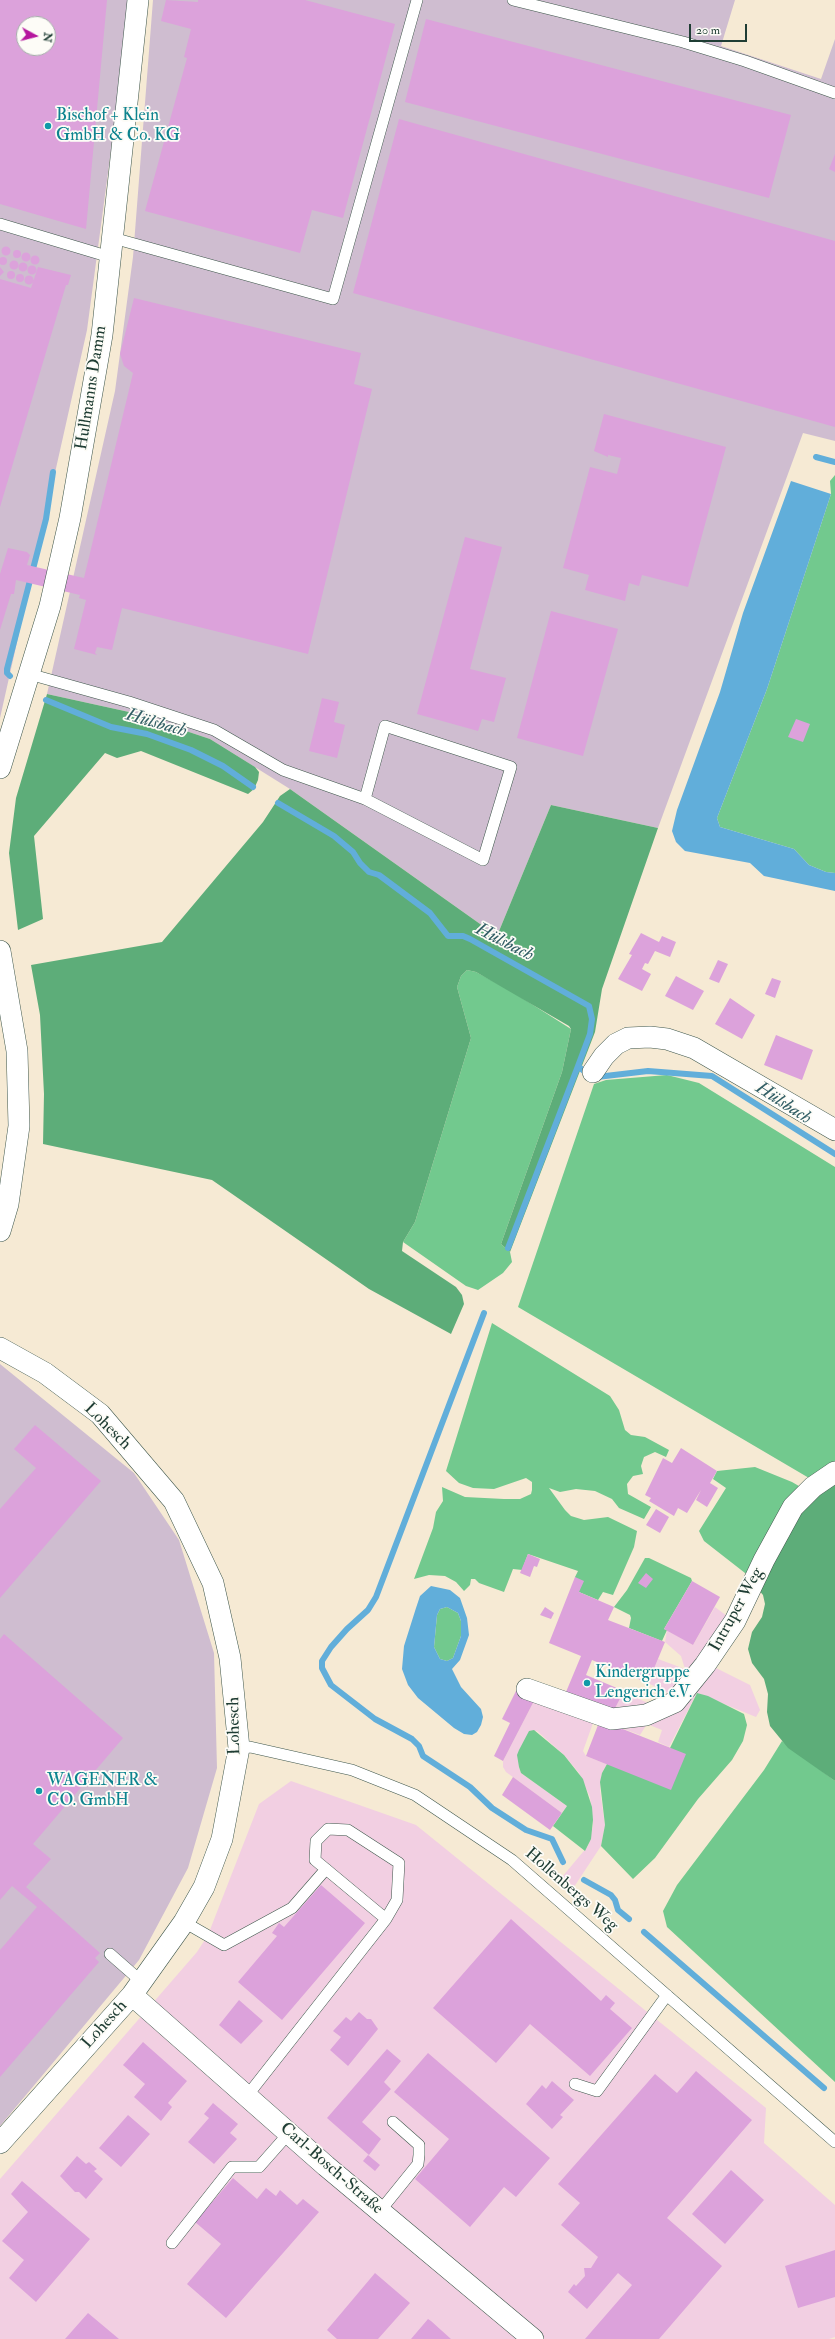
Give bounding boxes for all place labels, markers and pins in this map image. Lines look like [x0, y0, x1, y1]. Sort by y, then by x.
place label: Bischof + Klein GmbH & Co. KG [56, 106, 180, 146]
marker: Bischof + Klein GmbH & Co. KG [43, 121, 53, 131]
place label: Kindergruppe Lengerich e.V. [595, 1663, 692, 1703]
marker: Kindergruppe Lengerich e.V. [582, 1678, 592, 1688]
place label: WAGENER & CO. GmbH [47, 1771, 158, 1811]
marker: WAGENER & CO. GmbH [34, 1786, 44, 1796]

